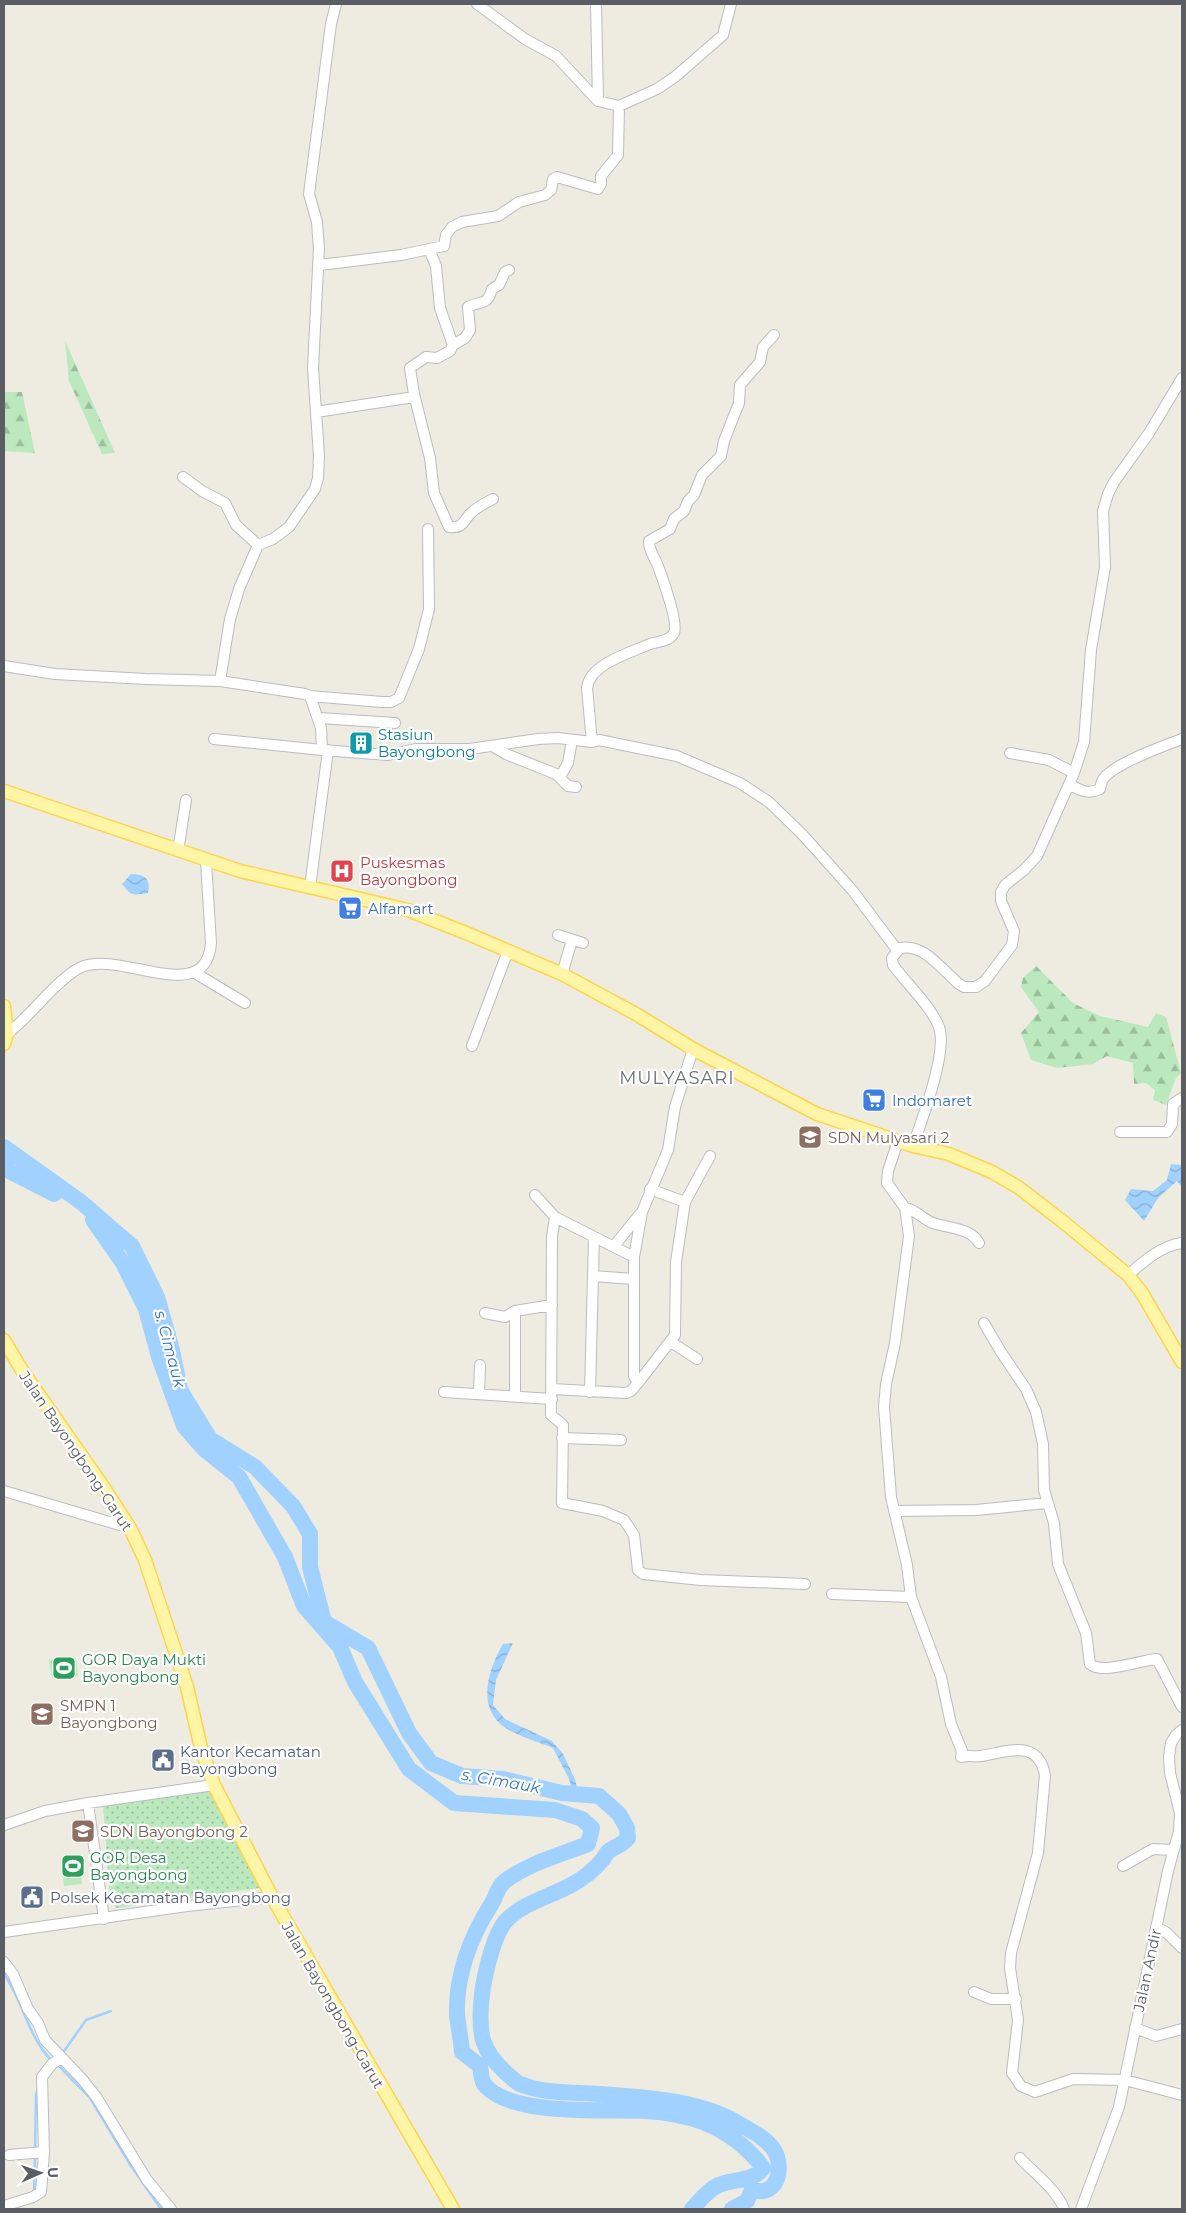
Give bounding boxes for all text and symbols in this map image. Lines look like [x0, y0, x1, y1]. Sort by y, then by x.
place label: Stasiun Bayongbong [378, 725, 476, 761]
building icon: Stasiun Bayongbong [348, 730, 374, 756]
place label: Puskesmas Bayongbong [360, 853, 458, 889]
hospital icon: Puskesmas Bayongbong [329, 858, 355, 884]
supermarket icon: Alfamart [337, 895, 363, 921]
place label: Alfamart [368, 899, 434, 918]
district label: MULYASARI [619, 1067, 735, 1089]
supermarket icon: Indomaret [861, 1087, 887, 1113]
place label: Indomaret [892, 1091, 972, 1110]
school or university icon: SDN Mulyasari 2 [797, 1124, 823, 1150]
place label: SDN Mulyasari 2 [828, 1128, 949, 1147]
water label: s. Cimauk [150, 1307, 190, 1391]
street label: Jalan Bayongbong-Garut [15, 1366, 137, 1535]
place label: GOR Daya Mukti Bayongbong [82, 1650, 206, 1686]
sports icon: GOR Daya Mukti Bayongbong [51, 1655, 77, 1681]
place label: SMPN 1 Bayongbong [60, 1696, 158, 1732]
school or university icon: SMPN 1 Bayongbong [29, 1701, 55, 1727]
place label: Kantor Kecamatan Bayongbong [180, 1742, 321, 1778]
public building icon: Kantor Kecamatan Bayongbong [150, 1747, 176, 1773]
water label: s. Cimauk [459, 1765, 543, 1797]
school or university icon: SDN Bayongbong 2 [70, 1818, 96, 1844]
place label: SDN Bayongbong 2 [100, 1822, 248, 1841]
place label: GOR Desa Bayongbong [90, 1848, 188, 1884]
sports icon: GOR Desa Bayongbong [60, 1853, 86, 1879]
public building icon: Polsek Kecamatan Bayongbong [19, 1884, 45, 1910]
place label: Polsek Kecamatan Bayongbong [50, 1888, 291, 1907]
street label: Jalan Bayongbong-Garut [277, 1917, 389, 2092]
street label: Jalan Andir [1129, 1927, 1165, 2014]
north arrow [15, 2148, 65, 2198]
text: U [44, 2167, 62, 2178]

